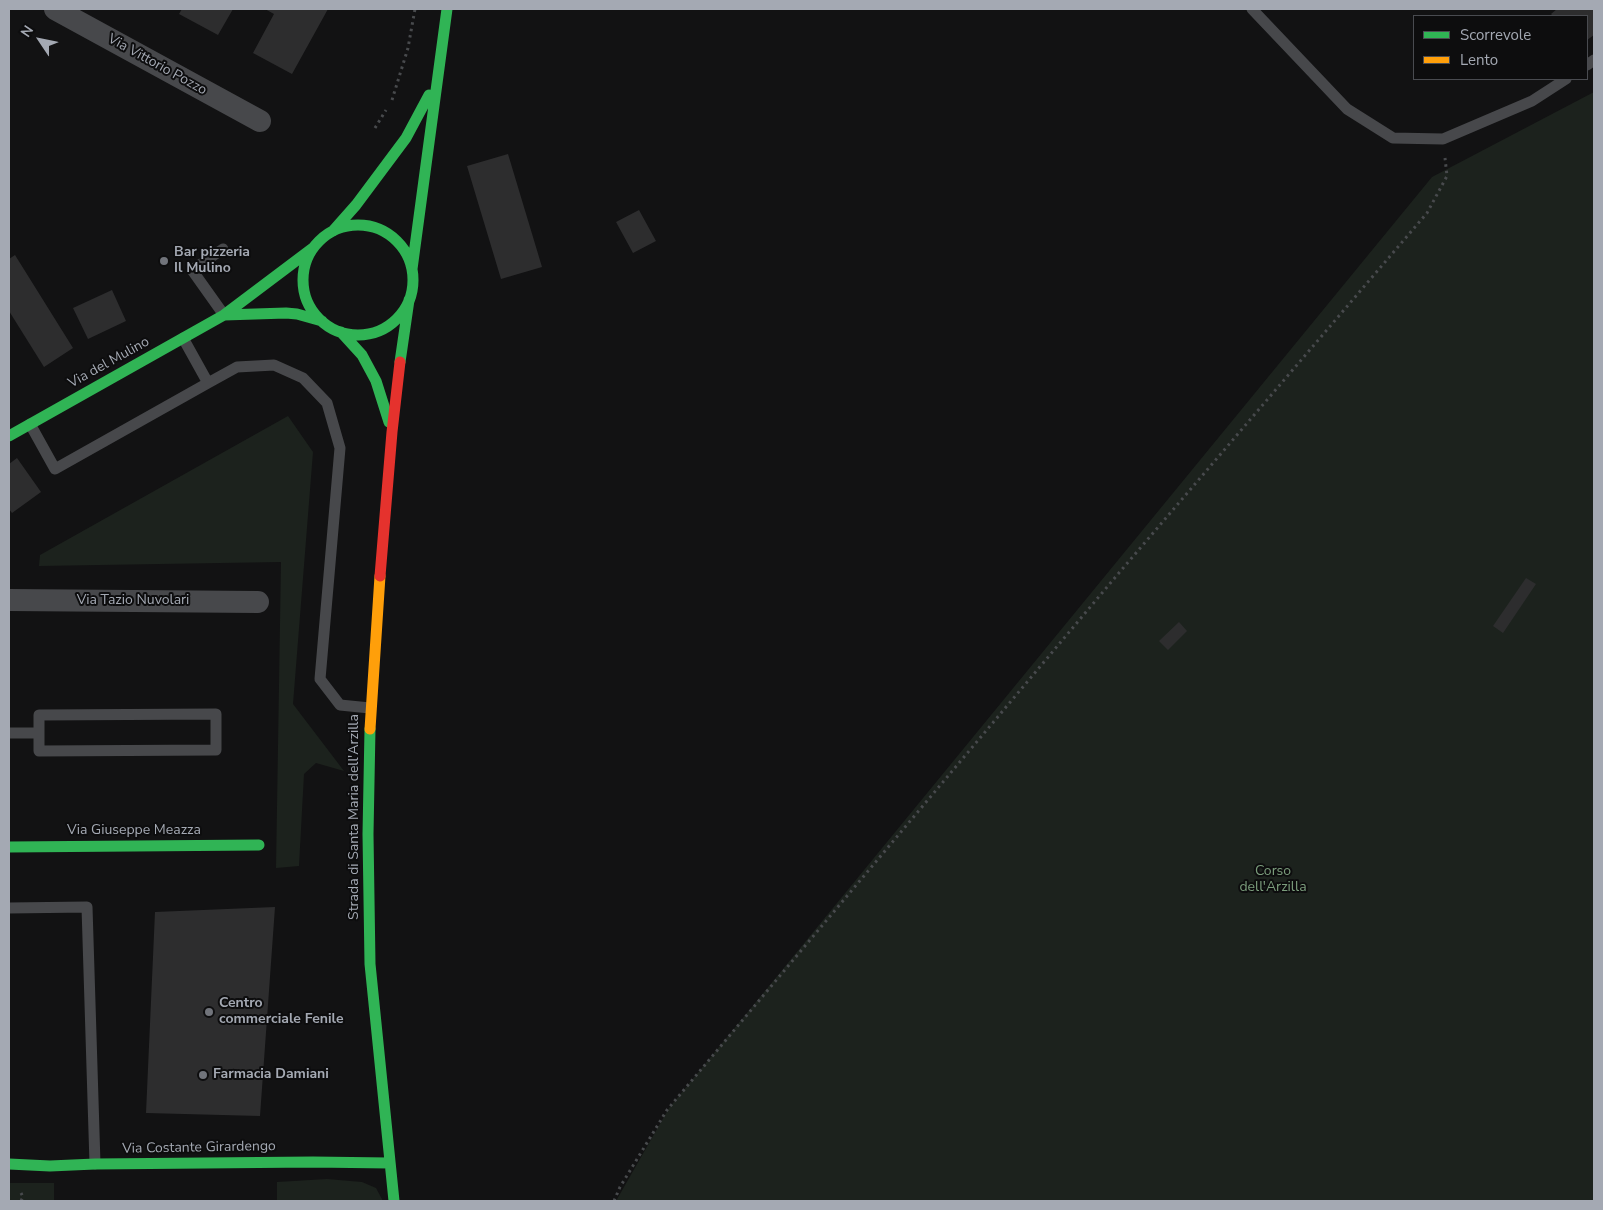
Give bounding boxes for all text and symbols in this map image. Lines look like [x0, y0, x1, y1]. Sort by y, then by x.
north arrow [15, 15, 65, 65]
legend [1413, 15, 1588, 80]
text: N [16, 22, 38, 41]
text: Scorrevole [1460, 25, 1531, 45]
street label: Via Vittorio Pozzo [105, 31, 209, 99]
text: Lento [1460, 50, 1498, 70]
place label: Bar pizzeria Il Mulino [174, 245, 250, 278]
marker: Bar pizzeria Il Mulino [158, 255, 170, 267]
street label: Via del Mulino [65, 334, 153, 392]
street label: Via Tazio Nuvolari [77, 593, 189, 609]
street label: Strada di Santa Maria dell'Arzilla [347, 714, 363, 920]
street label: Via Giuseppe Meazza [67, 823, 201, 839]
park label: Corso dell'Arzilla [1239, 864, 1307, 896]
place label: Centro commerciale Fenile [219, 996, 344, 1028]
marker: Centro commerciale Fenile [203, 1006, 215, 1018]
place label: Farmacia Damiani [213, 1067, 329, 1083]
marker: Farmacia Damiani [197, 1069, 209, 1081]
street label: Via Costante Girardengo [122, 1138, 276, 1158]

